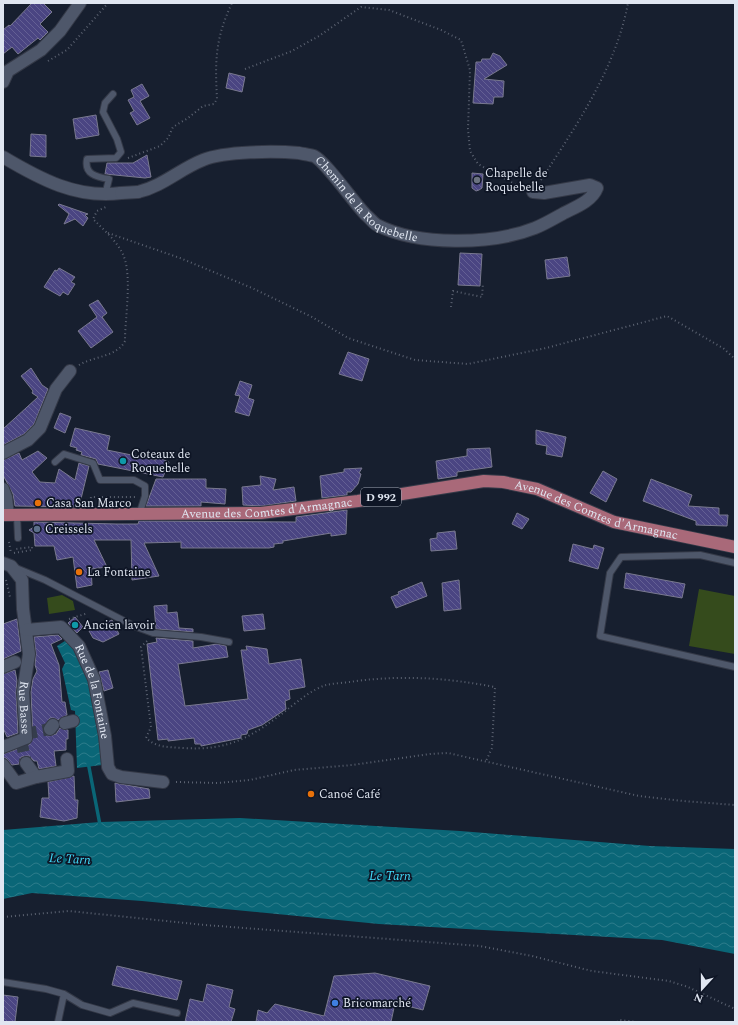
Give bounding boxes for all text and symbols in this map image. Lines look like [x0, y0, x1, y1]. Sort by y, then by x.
street label: Chemin de la Roquebelle [311, 151, 420, 247]
place label: Chapelle de Roquebelle [485, 164, 548, 197]
marker: Chapelle de Roquebelle [472, 175, 482, 185]
place label: Coteaux de Roquebelle [131, 445, 191, 478]
marker: Coteaux de Roquebelle [118, 456, 128, 466]
street label: Avenue des Comtes d'Armagnac [513, 475, 680, 545]
road number: D 992 [361, 488, 401, 506]
street label: Avenue des Comtes d'Armagnac [181, 492, 354, 523]
place label: Casa San Marco [46, 494, 131, 513]
marker: Casa San Marco [33, 498, 43, 508]
place label: Creissels [45, 520, 93, 539]
marker: Creissels [32, 524, 42, 534]
place label: La Fontaine [87, 563, 151, 582]
marker: La Fontaine [74, 567, 84, 577]
place label: Ancien lavoir [83, 616, 155, 635]
marker: Ancien lavoir [70, 620, 80, 630]
street label: Rue de la Fontaine [70, 641, 115, 741]
street label: Rue Basse [13, 680, 35, 735]
place label: Canoé Café [319, 785, 380, 804]
marker: Canoé Café [306, 789, 316, 799]
water label: Le Tarn [49, 848, 92, 870]
water label: Le Tarn [369, 866, 411, 886]
north arrow [682, 969, 722, 1009]
text: N [691, 988, 706, 1007]
place label: Bricomarché [343, 994, 411, 1013]
marker: Bricomarché [330, 998, 340, 1008]

